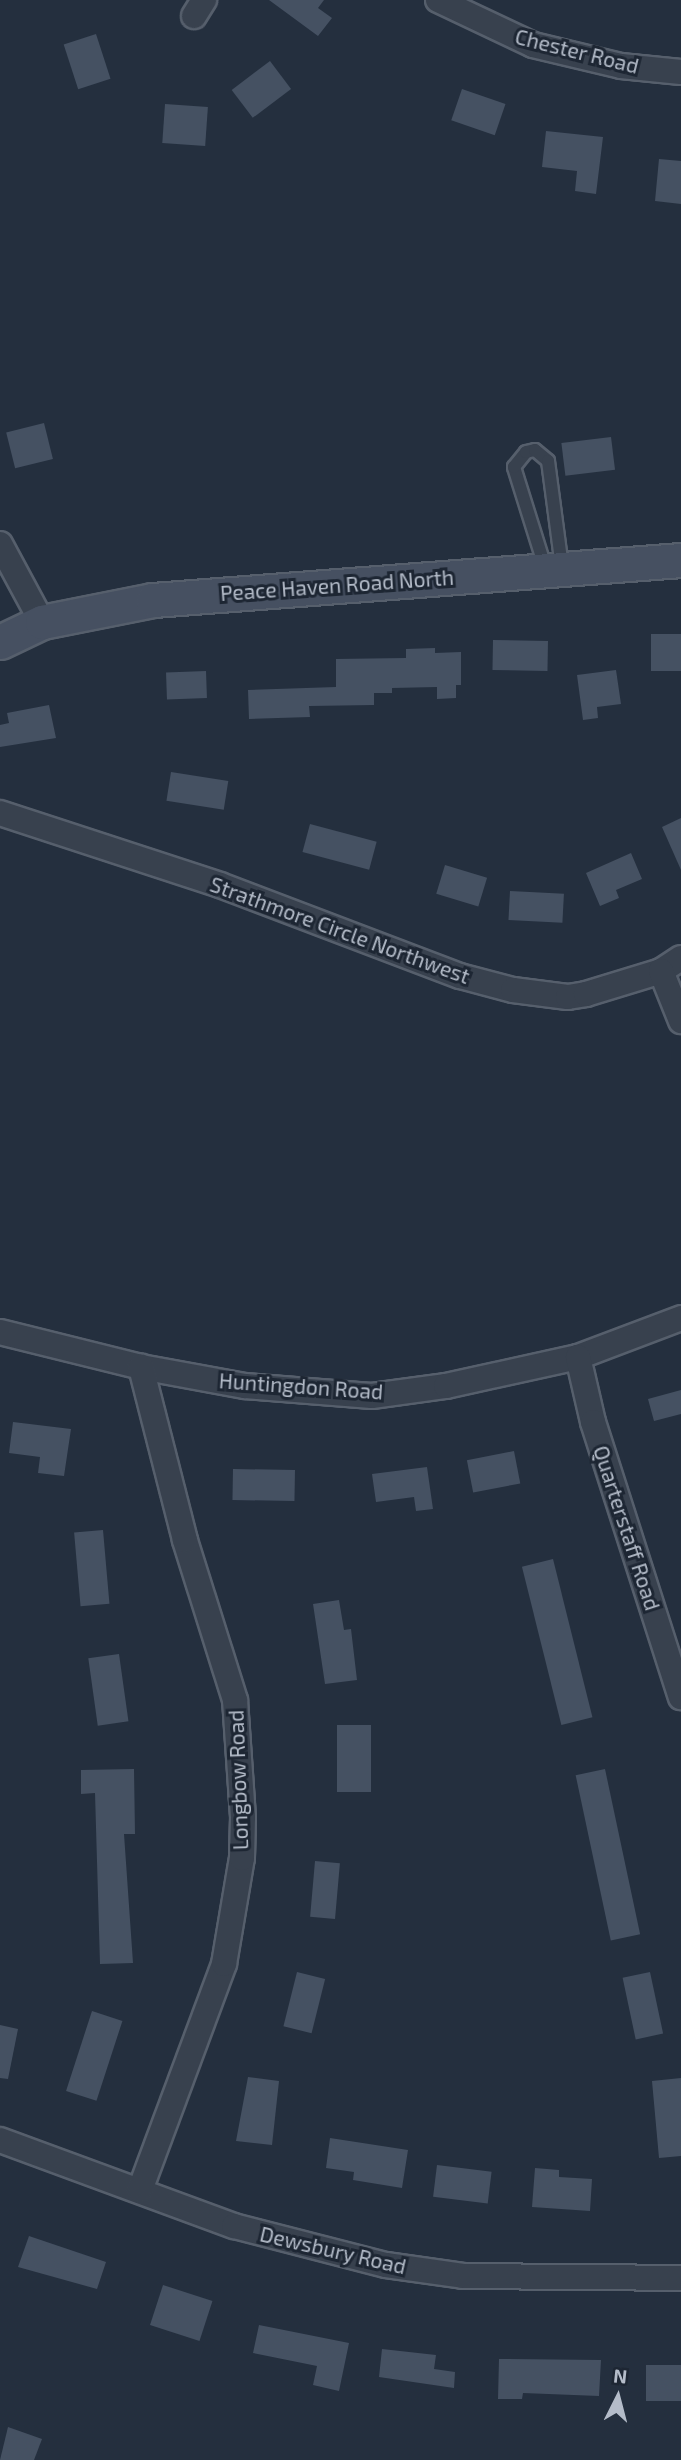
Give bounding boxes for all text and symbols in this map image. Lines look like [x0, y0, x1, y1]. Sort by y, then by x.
street label: Chester Road [512, 23, 642, 79]
street label: Peace Haven Road North [219, 564, 455, 606]
street label: Strathmore Circle Northwest [207, 871, 473, 989]
street label: Huntingdon Road [218, 1368, 384, 1404]
street label: Quarterstaff Road [588, 1442, 666, 1614]
street label: Longbow Road [223, 1709, 253, 1851]
street label: Dewsbury Road [257, 2221, 409, 2279]
north arrow [583, 2362, 653, 2432]
text: N [612, 2363, 628, 2388]

